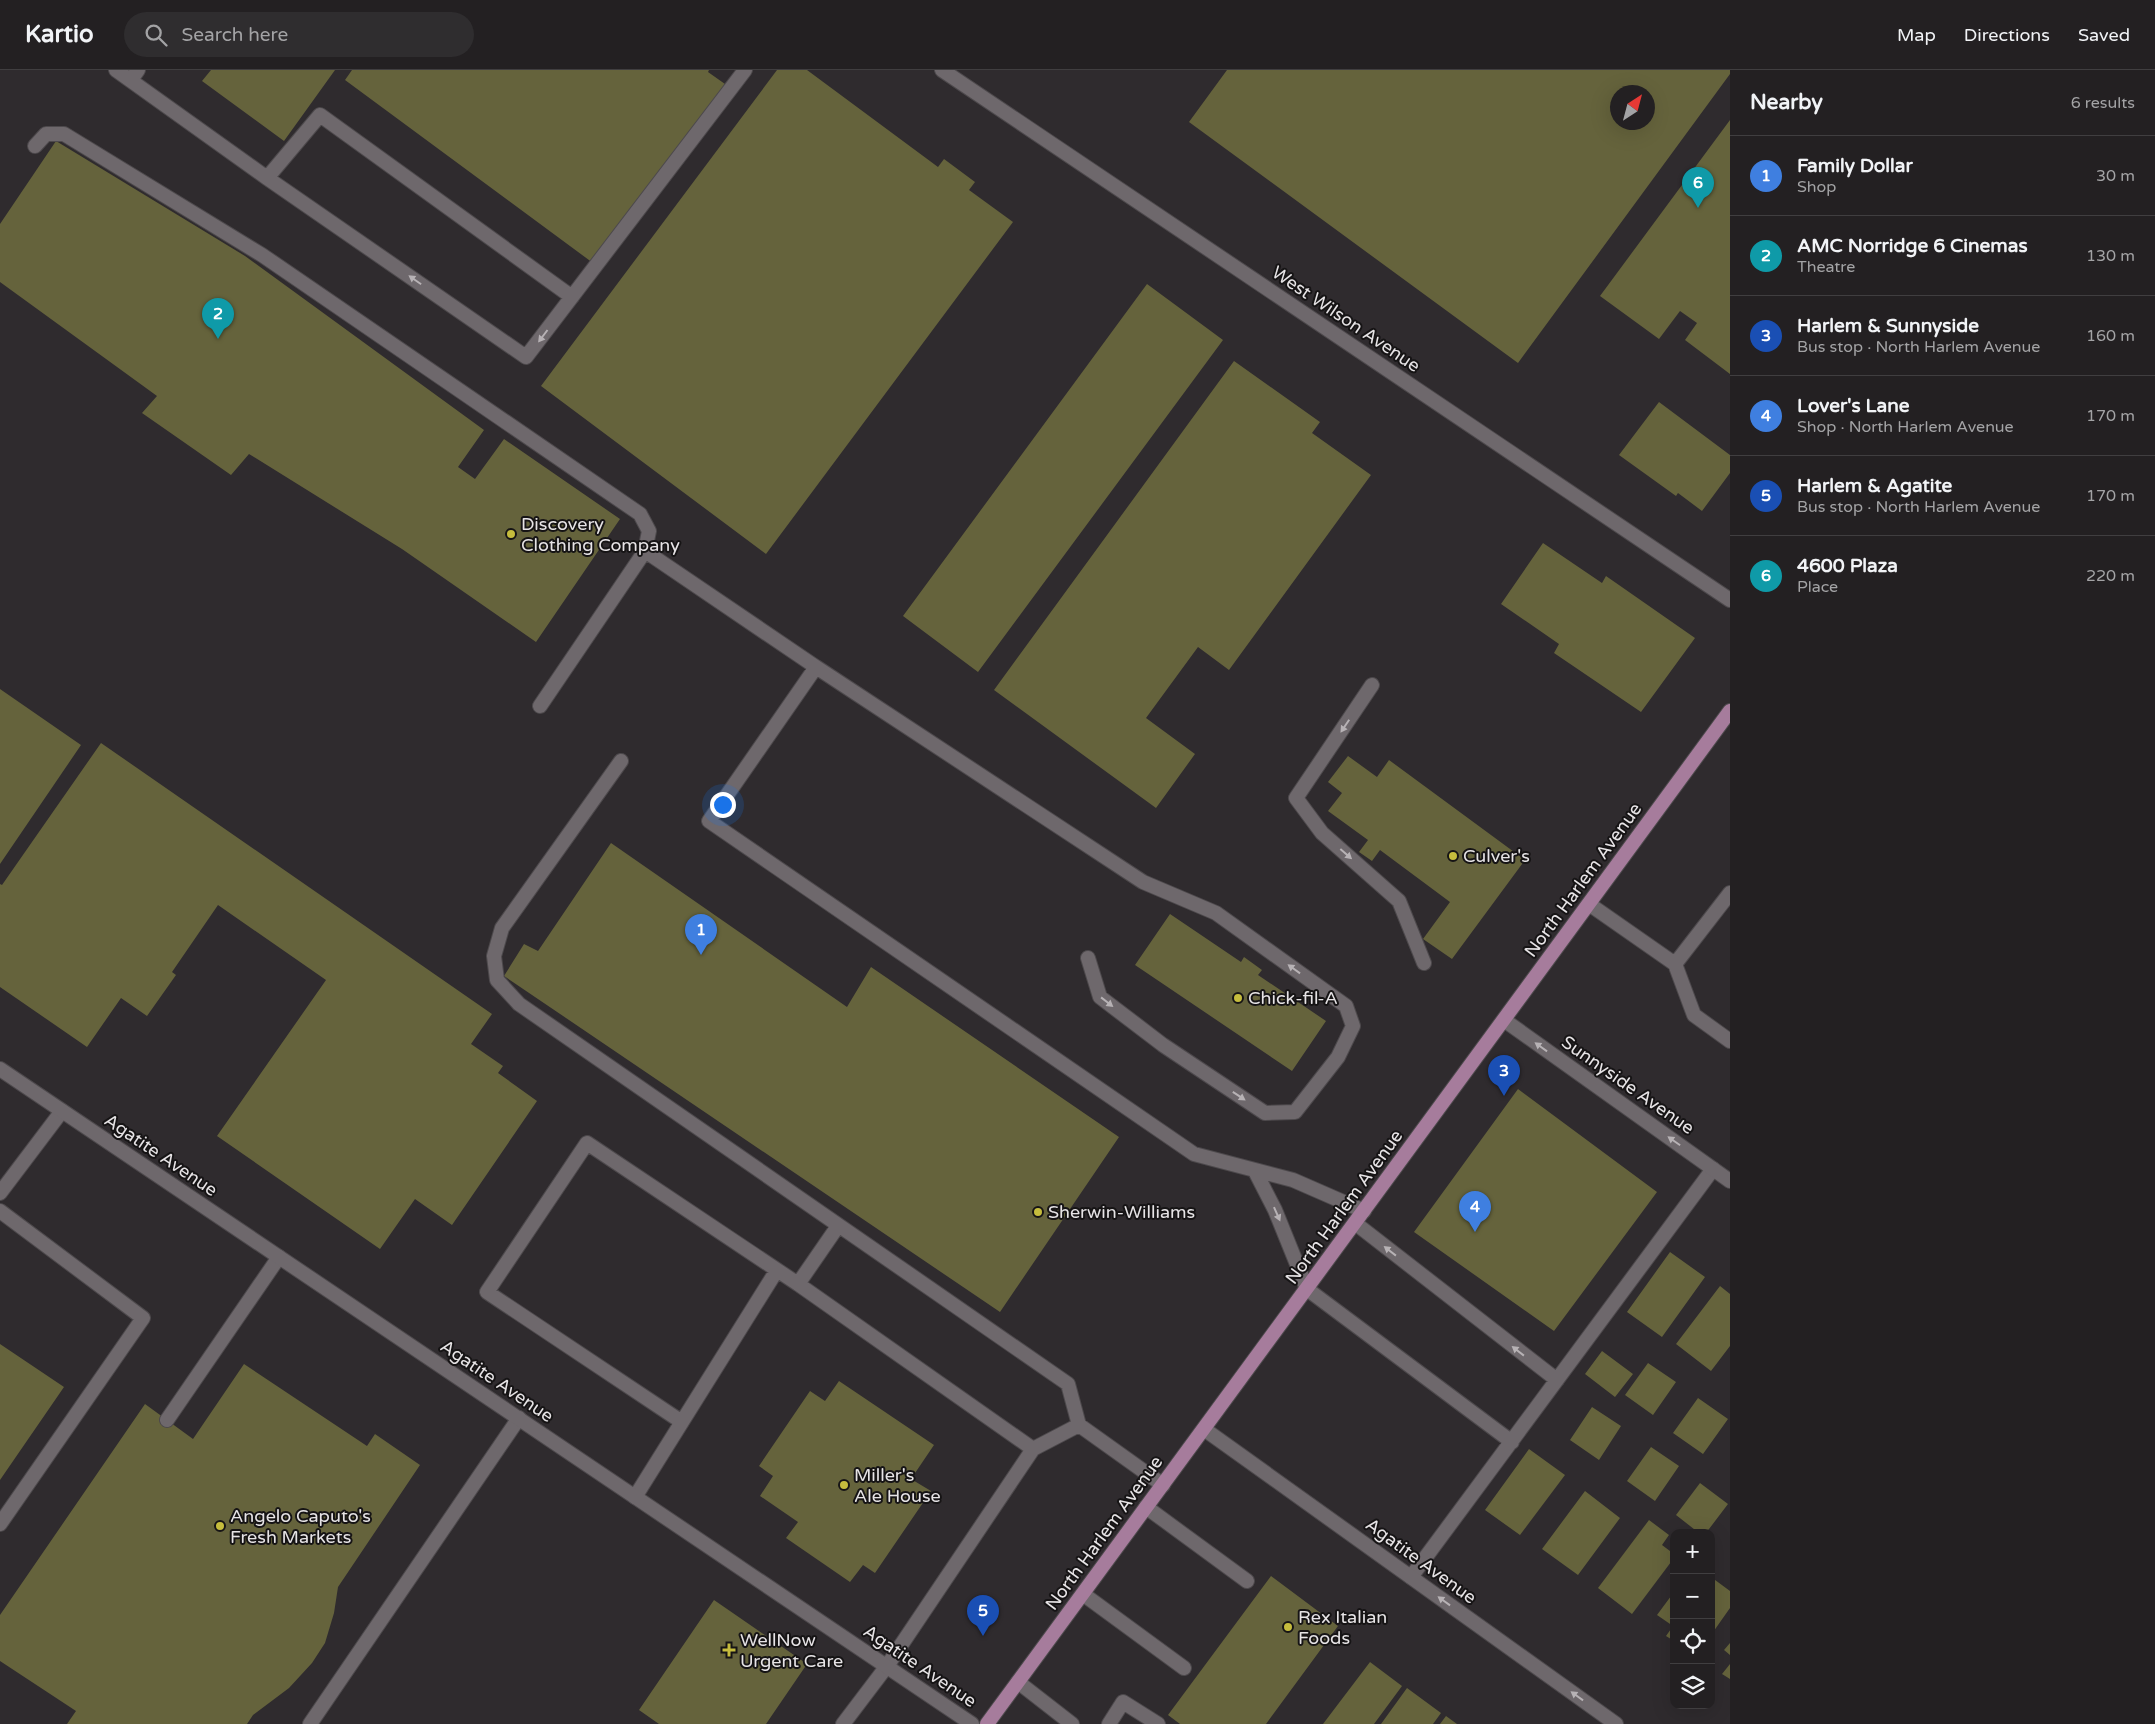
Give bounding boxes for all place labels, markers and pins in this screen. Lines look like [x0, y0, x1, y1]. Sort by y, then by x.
pin: 6 [1682, 167, 1714, 208]
pin: 2 [202, 298, 234, 339]
place label: Discovery Clothing Company [521, 513, 680, 556]
marker: Discovery Clothing Company [505, 528, 517, 540]
place label: Culver's [1463, 845, 1530, 867]
marker: Culver's [1447, 850, 1459, 862]
pin: 1 [685, 914, 717, 955]
place label: Chick-fil-A [1248, 987, 1338, 1009]
marker: Chick-fil-A [1232, 992, 1244, 1004]
pin: 3 [1488, 1055, 1520, 1096]
pin: 4 [1459, 1191, 1491, 1232]
place label: Sherwin-Williams [1048, 1201, 1195, 1223]
marker: Sherwin-Williams [1032, 1206, 1044, 1218]
place label: Miller's Ale House [854, 1464, 941, 1507]
marker: Miller's Ale House [838, 1479, 850, 1491]
place label: Angelo Caputo's Fresh Markets [230, 1505, 371, 1548]
marker: Angelo Caputo's Fresh Markets [214, 1520, 226, 1532]
pin: 5 [967, 1595, 999, 1636]
place label: Rex Italian Foods [1298, 1606, 1387, 1649]
marker: Rex Italian Foods [1282, 1621, 1294, 1633]
place label: WellNow Urgent Care [740, 1629, 843, 1672]
marker: WellNow Urgent Care [722, 1643, 736, 1657]

